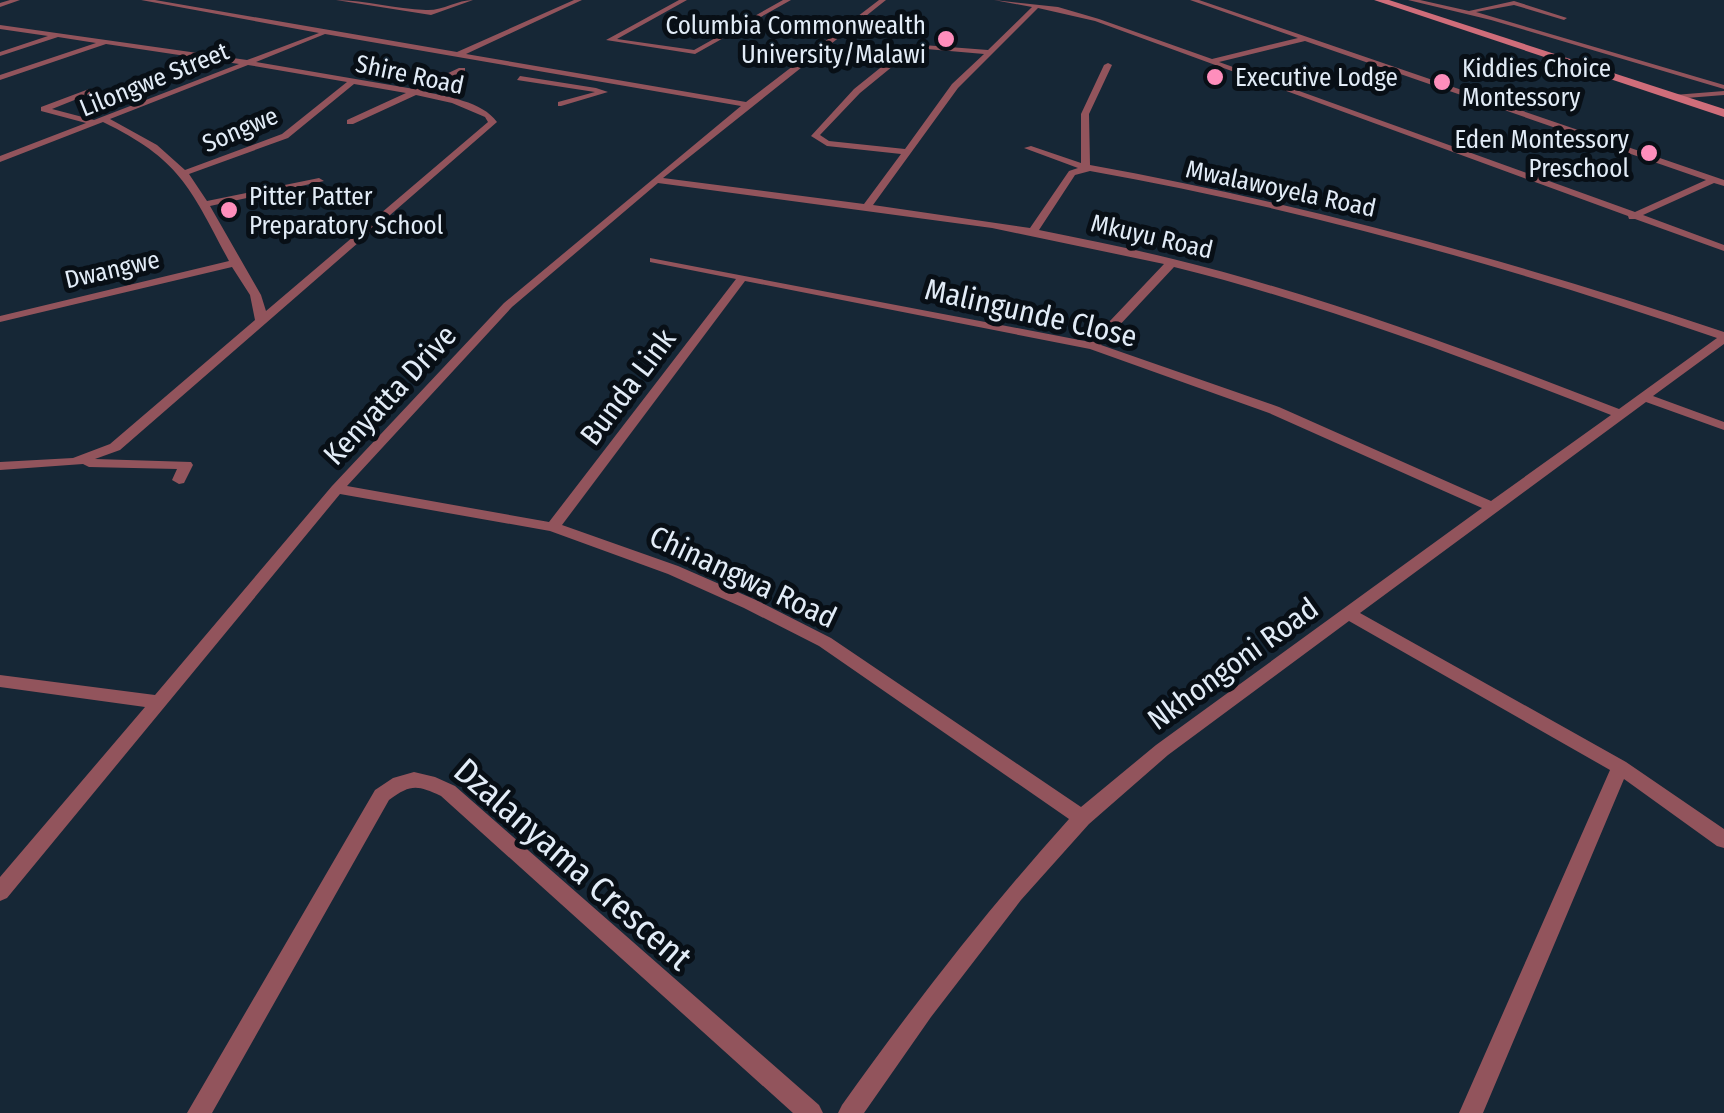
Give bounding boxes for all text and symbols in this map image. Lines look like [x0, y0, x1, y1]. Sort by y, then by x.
place label: Columbia Commonwealth University/Malawi [665, 11, 926, 70]
marker: Columbia Commonwealth University/Malawi [935, 28, 957, 50]
street label: Lilongwe Street [76, 36, 234, 123]
street label: Shire Road [353, 49, 467, 101]
place label: Kiddies Choice Montessory [1462, 54, 1611, 113]
place label: Executive Lodge [1235, 63, 1398, 93]
marker: Executive Lodge [1204, 66, 1226, 88]
marker: Kiddies Choice Montessory [1431, 71, 1453, 93]
street label: Songwe [198, 101, 283, 159]
place label: Eden Montessory Preschool [1455, 125, 1629, 184]
marker: Eden Montessory Preschool [1638, 142, 1660, 164]
street label: Mwalawoyela Road [1183, 154, 1379, 224]
place label: Pitter Patter Preparatory School [249, 182, 444, 241]
marker: Pitter Patter Preparatory School [218, 199, 240, 221]
street label: Mkuyu Road [1088, 208, 1216, 266]
street label: Dwangwe [62, 245, 163, 295]
street label: Malingunde Close [922, 271, 1140, 355]
street label: Kenyatta Drive [316, 318, 464, 472]
street label: Bunda Link [573, 322, 683, 452]
street label: Chinangwa Road [644, 518, 842, 636]
street label: Nkhongoni Road [1141, 590, 1325, 738]
street label: Dzalanyama Crescent [445, 749, 701, 979]

